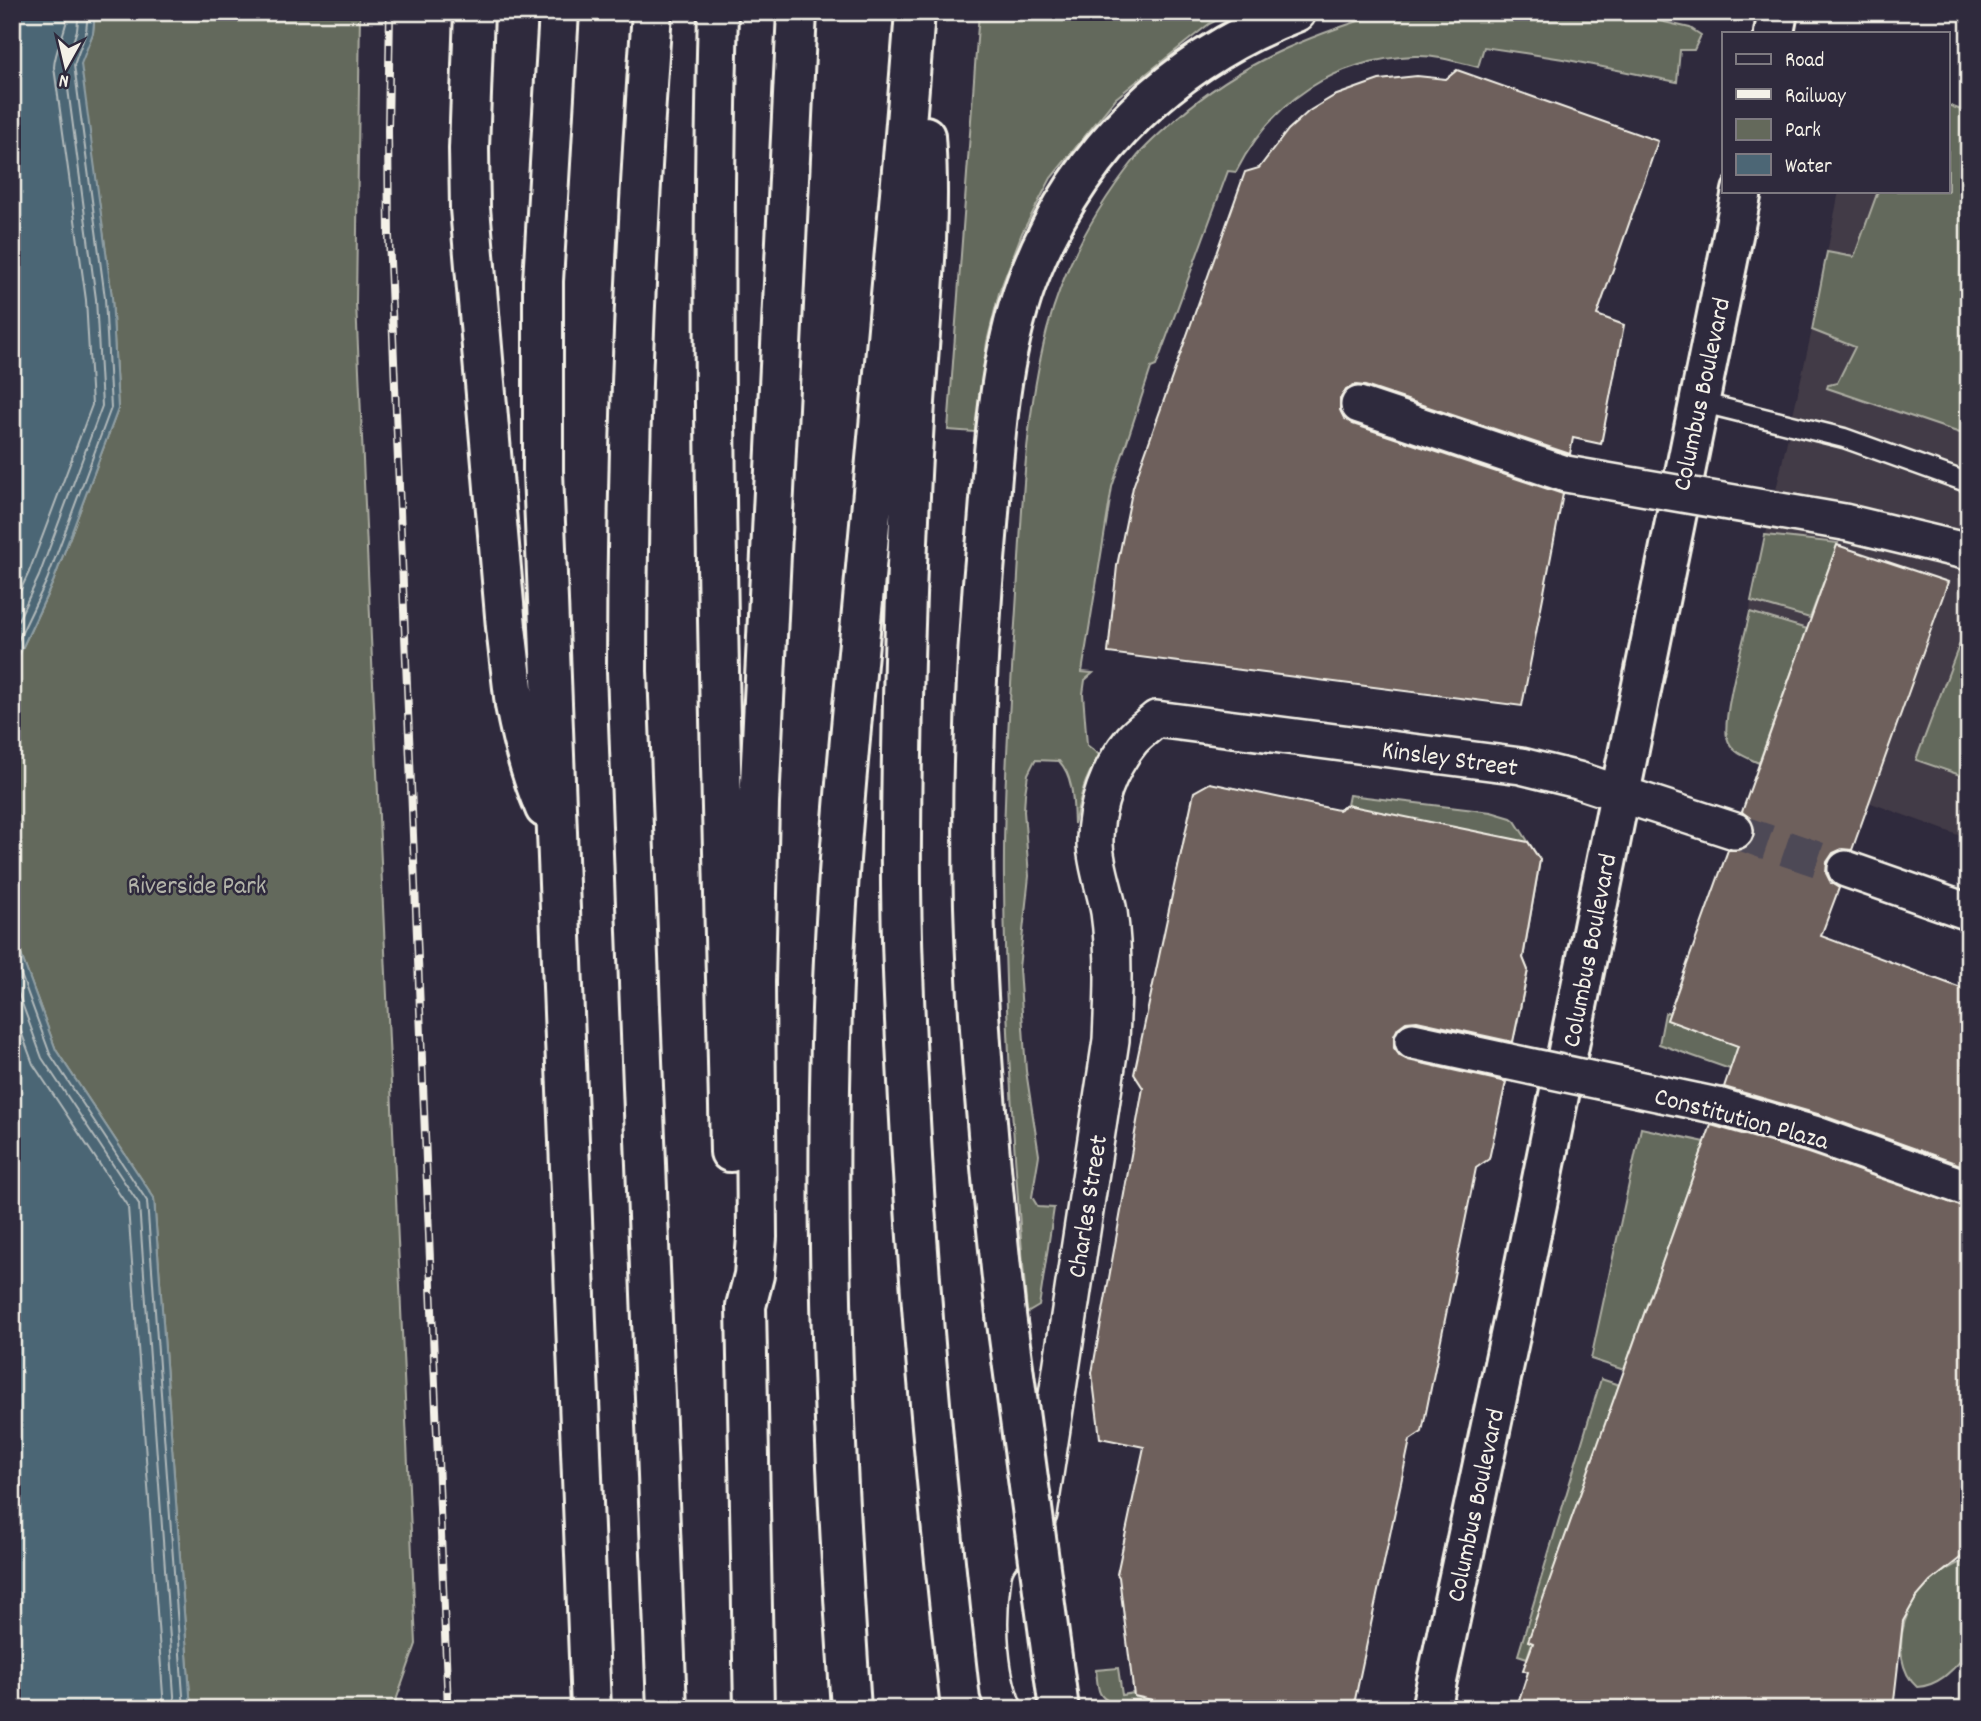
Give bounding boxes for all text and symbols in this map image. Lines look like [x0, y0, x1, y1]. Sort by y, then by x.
north arrow [32, 32, 102, 102]
legend [1722, 32, 1950, 192]
text: Road [1785, 47, 1824, 77]
text: N [58, 65, 71, 93]
text: Railway [1785, 83, 1846, 113]
text: Park [1785, 117, 1821, 147]
text: Water [1785, 153, 1832, 183]
street label: Columbus Boulevard [1665, 295, 1742, 495]
street label: Kinsley Street [1379, 733, 1520, 788]
street label: Columbus Boulevard [1555, 851, 1628, 1051]
park label: Riverside Park [128, 869, 266, 906]
street label: Constitution Plaza [1650, 1079, 1833, 1162]
street label: Charles Street [1060, 1132, 1119, 1281]
street label: Columbus Boulevard [1439, 1406, 1516, 1606]

